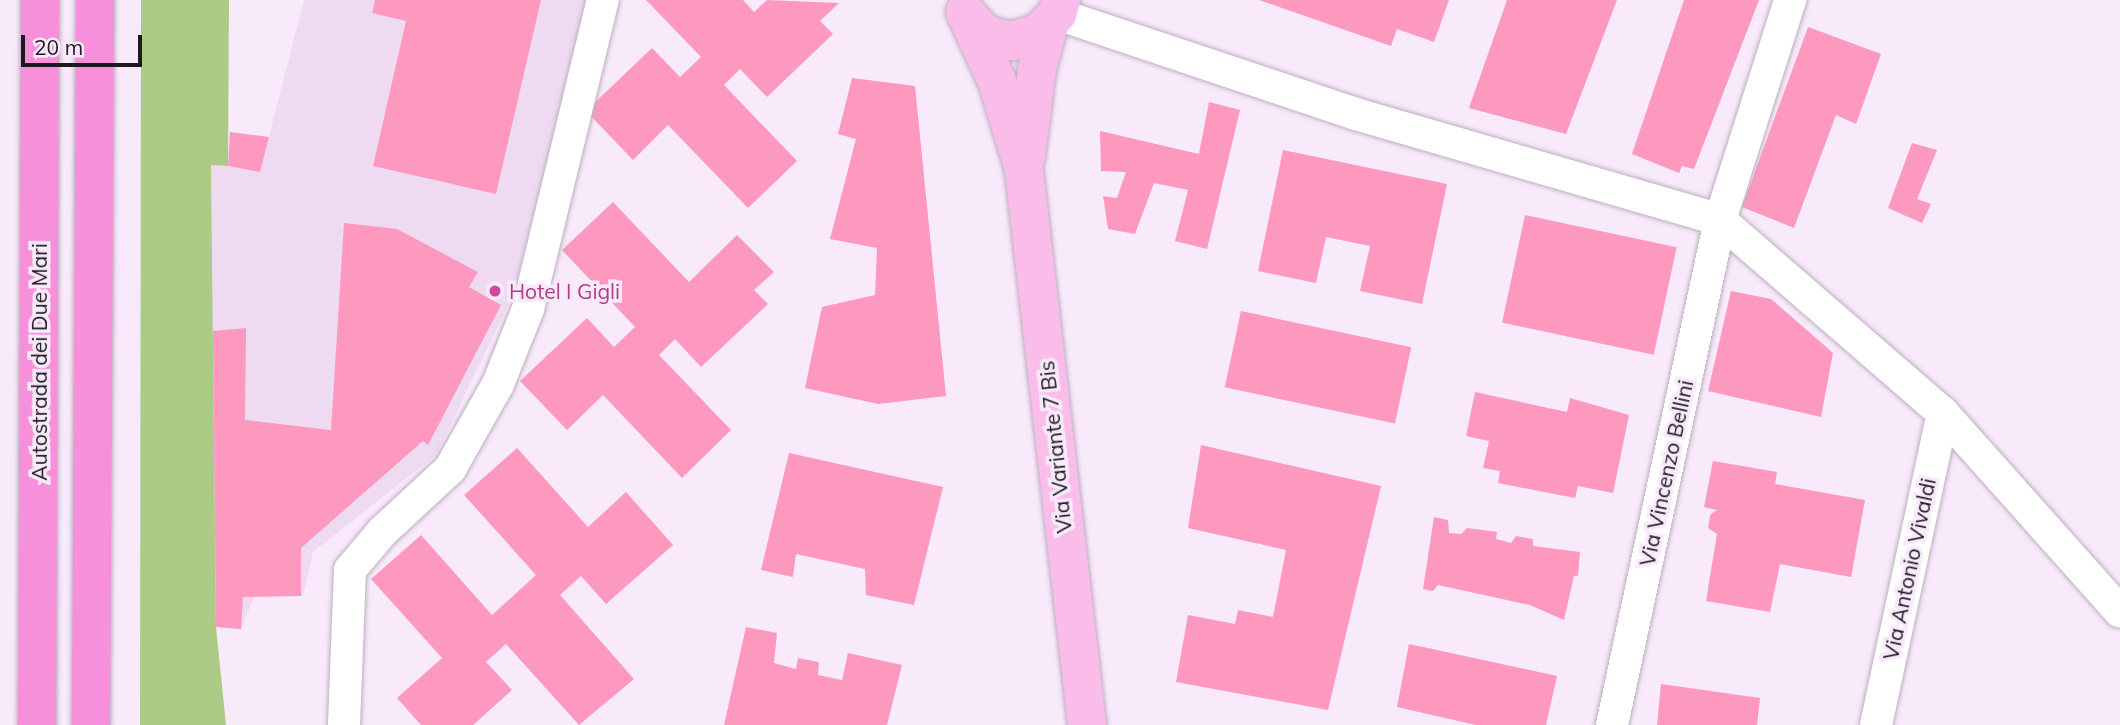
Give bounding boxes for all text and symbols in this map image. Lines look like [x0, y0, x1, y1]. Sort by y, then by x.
scale bar [24, 21, 145, 65]
text: 20 m [34, 34, 83, 60]
street label: Autostrada dei Due Mari [26, 243, 52, 481]
place label: Hotel I Gigli [509, 278, 620, 304]
marker: Hotel I Gigli [487, 283, 503, 299]
street label: Via Variante 7 Bis [1033, 360, 1077, 534]
street label: Via Vincenzo Bellini [1634, 378, 1698, 568]
street label: Via Antonio Vivaldi [1877, 476, 1941, 662]

